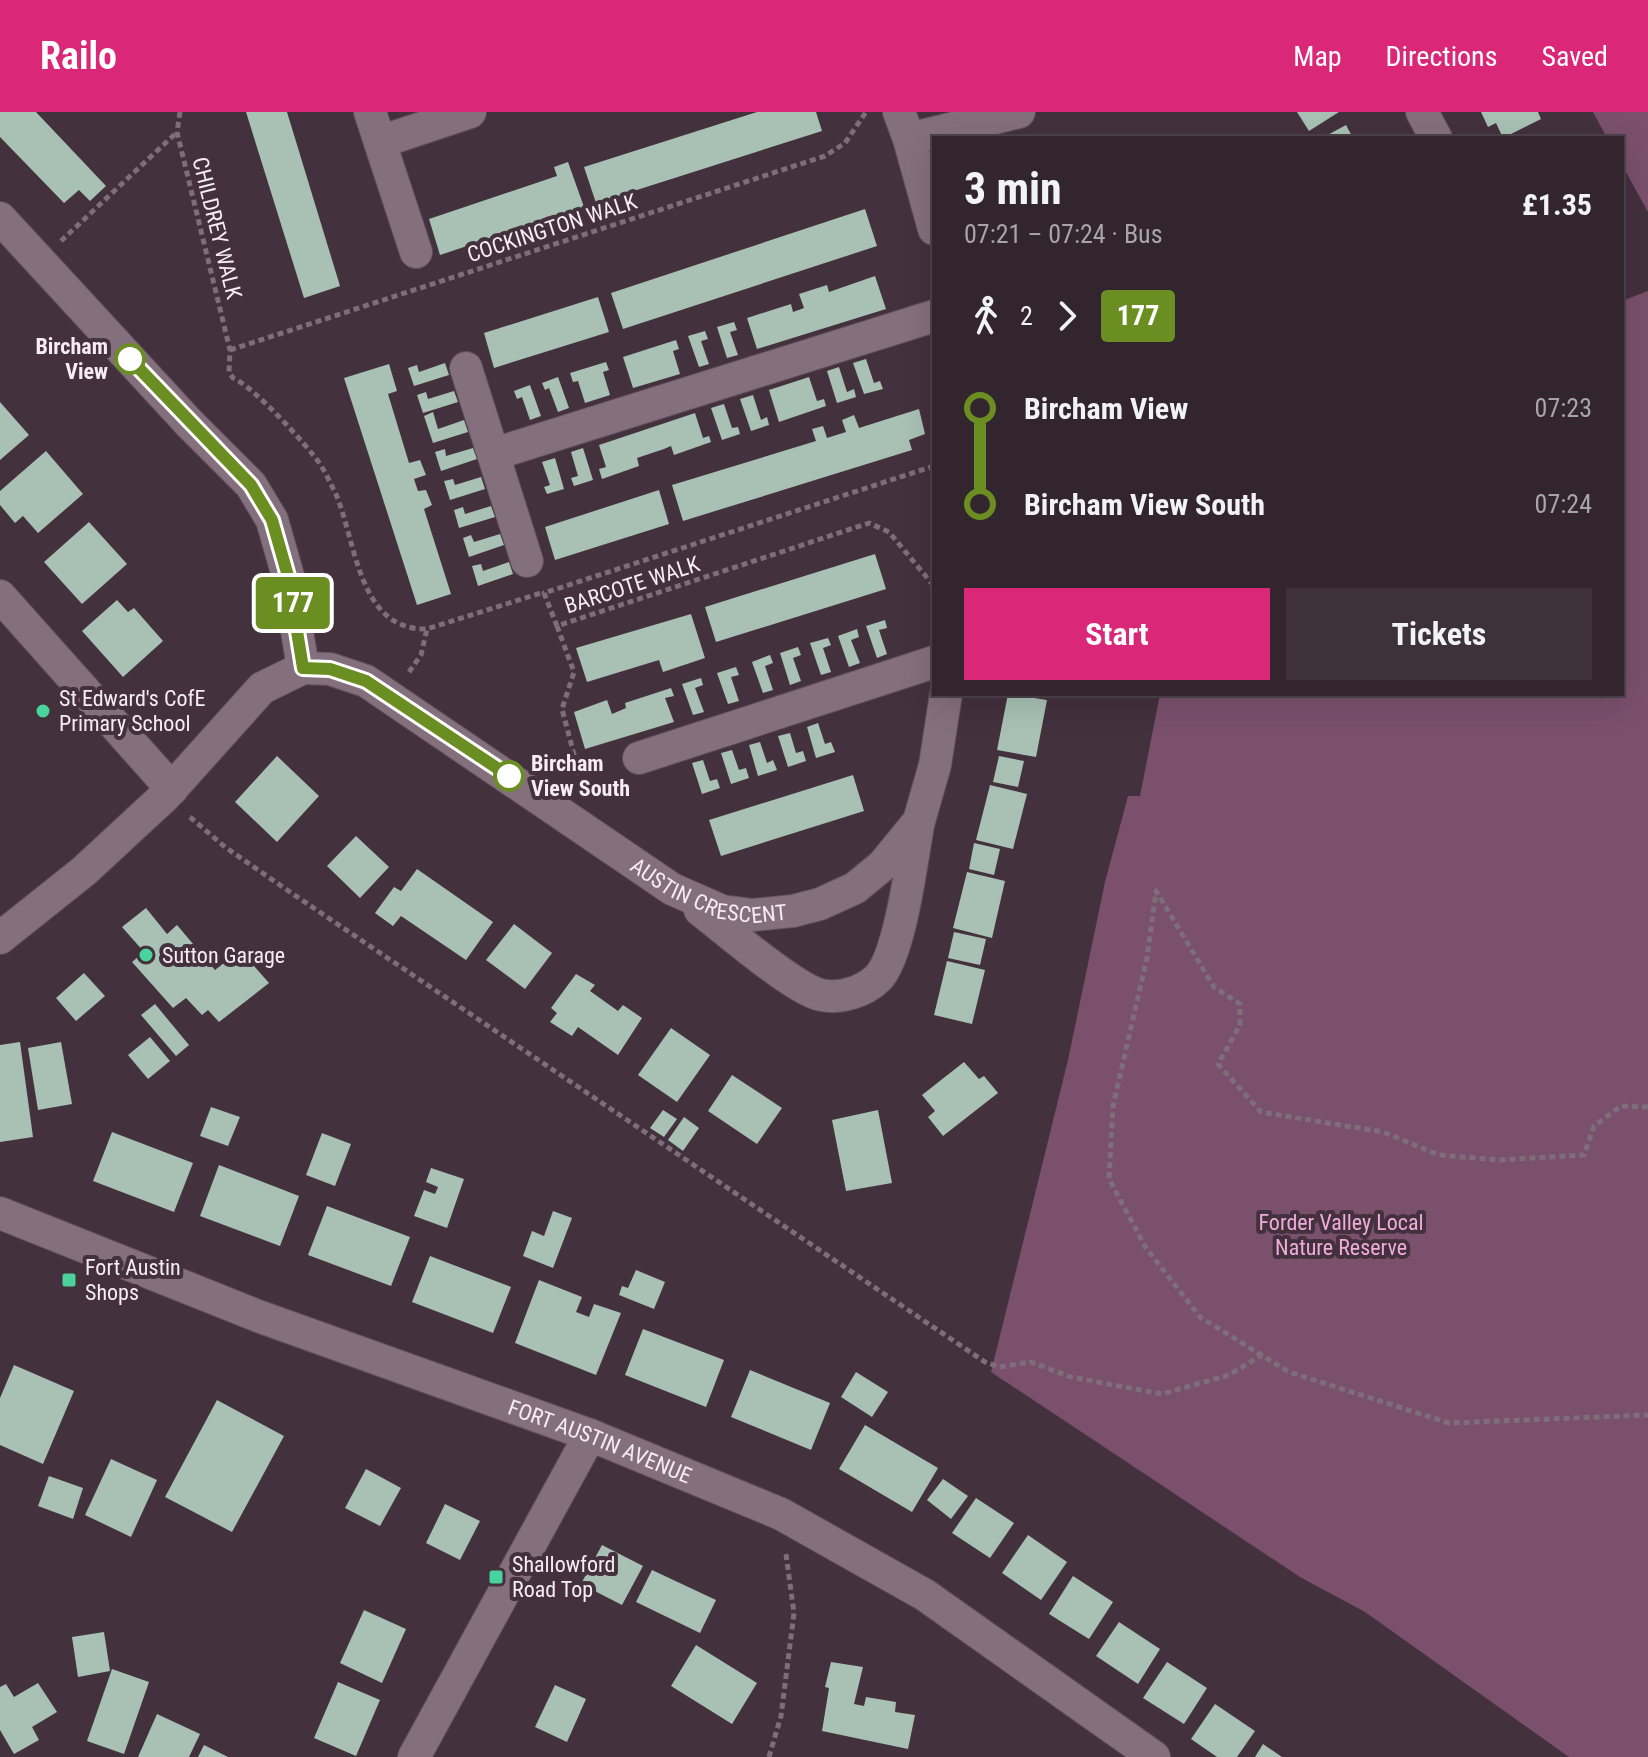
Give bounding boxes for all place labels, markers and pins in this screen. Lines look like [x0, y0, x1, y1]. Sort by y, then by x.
place label: Bircham View [35, 334, 108, 384]
marker: Bircham View [115, 344, 145, 374]
place label: St Edward's CofE Primary School [59, 686, 205, 736]
marker: St Edward's CofE Primary School [34, 702, 52, 720]
place label: Bircham View South [531, 751, 630, 801]
marker: Bircham View South [494, 761, 524, 791]
place label: Sutton Garage [162, 943, 285, 968]
marker: Sutton Garage [137, 946, 155, 964]
place label: Fort Austin Shops [85, 1255, 181, 1305]
marker: Fort Austin Shops [60, 1271, 78, 1289]
place label: Shallowford Road Top [512, 1552, 615, 1602]
marker: Shallowford Road Top [487, 1568, 505, 1586]

